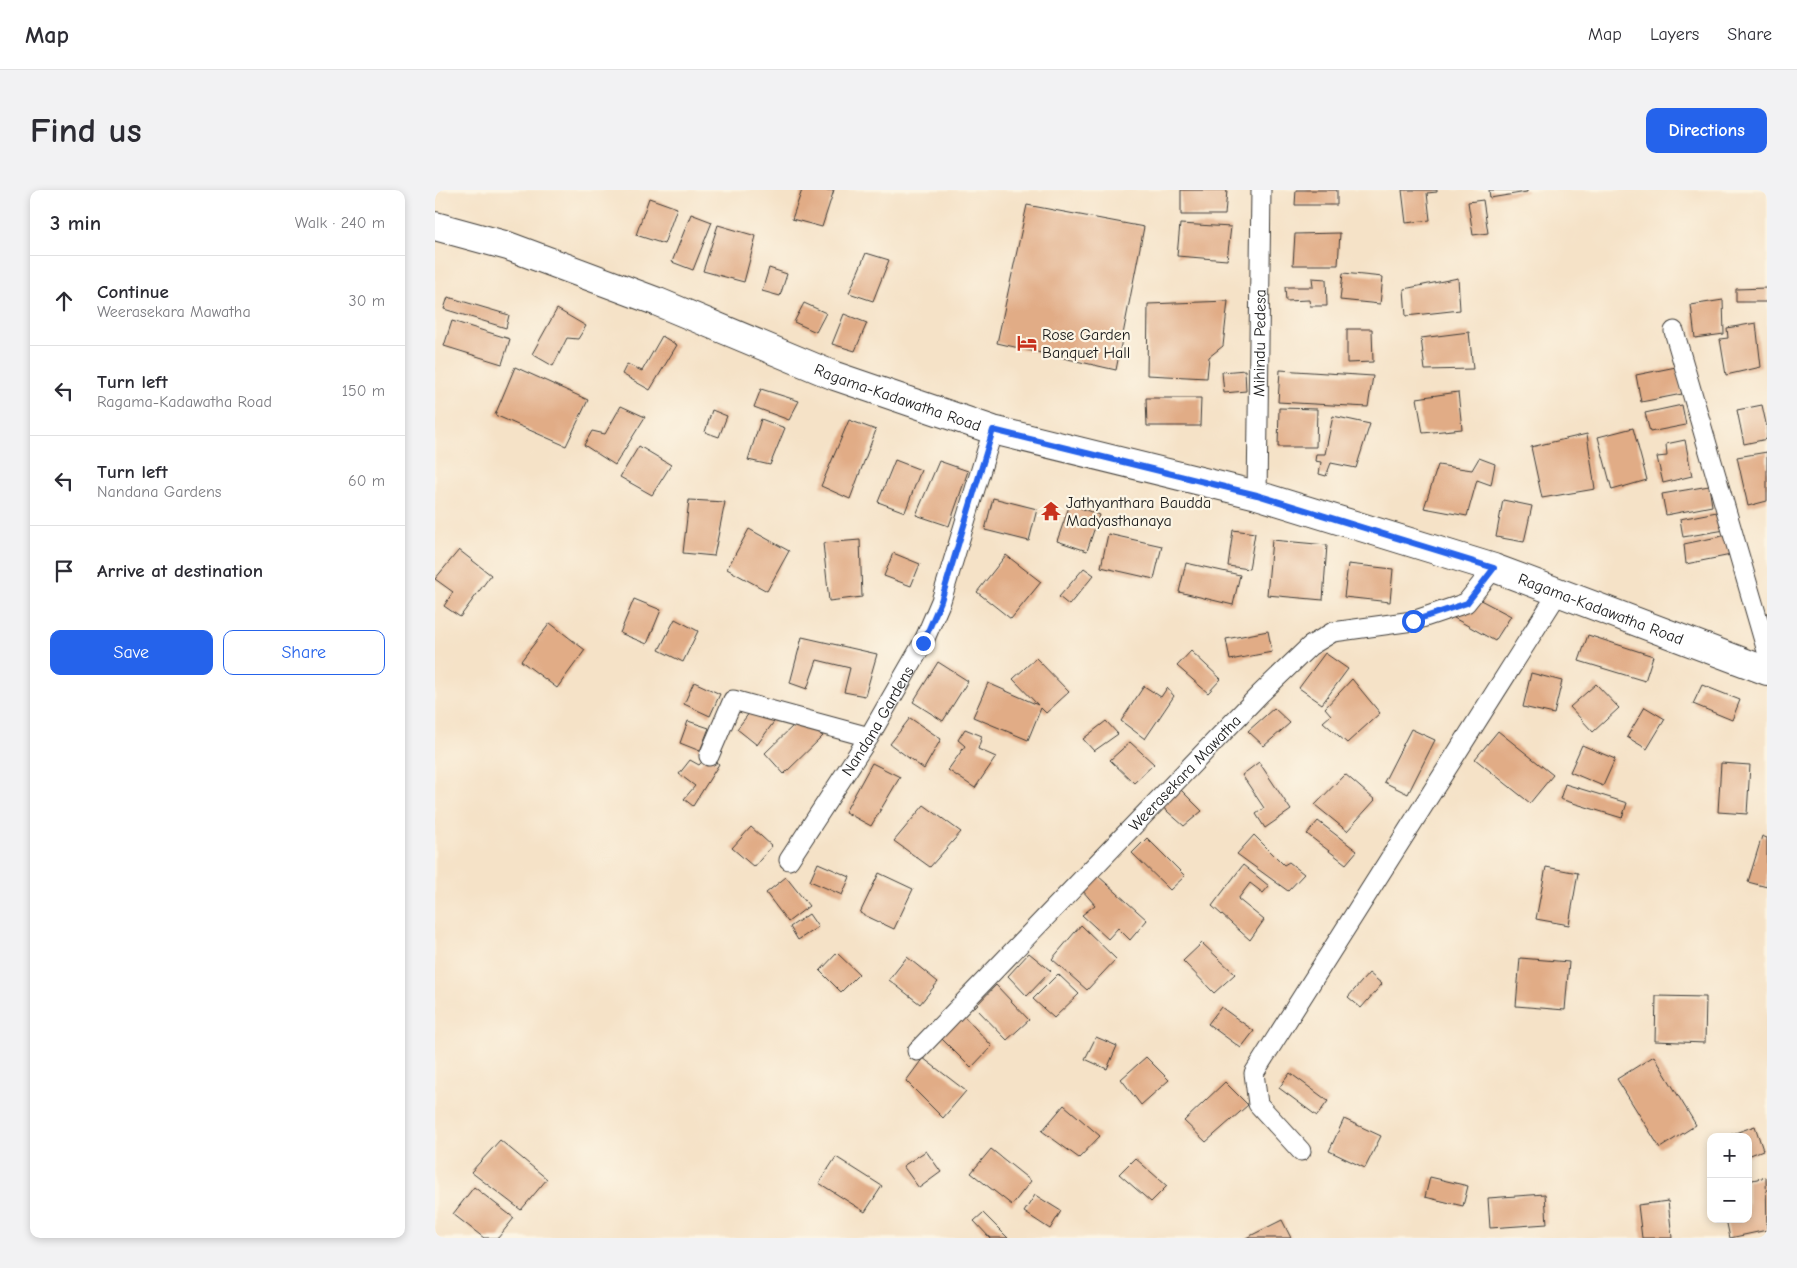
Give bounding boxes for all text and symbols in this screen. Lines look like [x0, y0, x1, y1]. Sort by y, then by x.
text: Map [25, 21, 69, 49]
text: Map [1588, 24, 1622, 45]
text: Layers [1650, 24, 1699, 45]
text: Share [1727, 24, 1772, 45]
button: Directions [1646, 108, 1767, 153]
text: Find us [30, 110, 142, 151]
text: 3 min [50, 211, 101, 235]
text: Walk · 240 m [295, 214, 385, 232]
text: Continue [97, 281, 169, 303]
icon: ahead [50, 287, 78, 315]
street label: Mihindu Pedesa [1250, 289, 1270, 397]
text: 30 m [349, 292, 385, 310]
text: Weerasekara Mawatha [97, 303, 251, 321]
place label: Rose Garden Banquet Hall [1042, 326, 1131, 362]
hotel icon: Rose Garden Banquet Hall [1016, 332, 1038, 354]
street label: Ragama-Kadawatha Road [812, 360, 983, 435]
text: Turn left [97, 371, 168, 393]
icon: left [50, 377, 78, 405]
text: 150 m [342, 382, 385, 400]
text: Ragama-Kadawatha Road [97, 393, 272, 411]
text: Turn left [97, 461, 168, 483]
icon: left [50, 467, 78, 495]
text: 60 m [348, 472, 385, 490]
text: Nandana Gardens [97, 483, 221, 501]
place label: Jathyanthara Baudda Madyasthanaya [1066, 494, 1211, 530]
temple icon: Jathyanthara Baudda Madyasthanaya [1040, 500, 1062, 522]
icon: arrive [50, 557, 78, 585]
text: Arrive at destination [97, 560, 263, 582]
street label: Ragama-Kadawatha Road [1516, 570, 1686, 649]
route start [1402, 610, 1425, 633]
button: Save [50, 630, 213, 675]
button: Share [223, 630, 385, 675]
route end [912, 632, 935, 655]
street label: Nandana Gardens [838, 663, 918, 779]
street label: Weerasekara Mawatha [1125, 712, 1245, 835]
map controls [1707, 1133, 1752, 1223]
button: + [1707, 1133, 1752, 1178]
button: − [1707, 1178, 1752, 1223]

